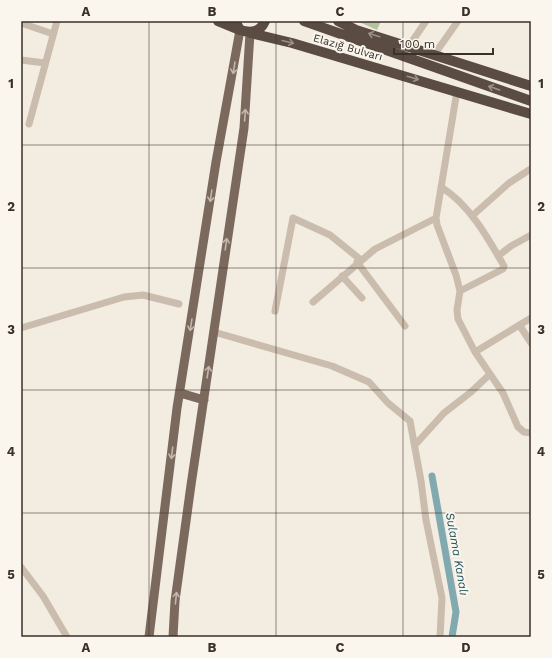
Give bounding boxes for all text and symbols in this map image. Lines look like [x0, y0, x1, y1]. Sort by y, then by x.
text: A [82, 4, 91, 19]
text: B [208, 4, 217, 19]
text: C [336, 4, 345, 19]
text: D [461, 4, 471, 19]
scale bar [394, 30, 493, 56]
street label: Elazığ Bulvarı [312, 31, 384, 64]
one-way arrow [368, 31, 381, 38]
text: 100 m [400, 37, 435, 51]
one-way arrow [282, 39, 295, 46]
one-way arrow [229, 61, 237, 74]
one-way arrow [406, 75, 419, 82]
text: 1 [8, 76, 14, 91]
text: 1 [538, 76, 544, 91]
one-way arrow [488, 84, 500, 92]
one-way arrow [241, 109, 248, 122]
one-way arrow [207, 189, 215, 202]
text: 2 [7, 199, 15, 214]
text: 2 [537, 199, 545, 214]
one-way arrow [222, 238, 230, 251]
one-way arrow [187, 318, 195, 331]
text: 3 [7, 322, 15, 337]
text: 3 [537, 322, 545, 337]
one-way arrow [204, 366, 212, 379]
text: 4 [7, 444, 16, 459]
text: 4 [537, 444, 546, 459]
one-way arrow [168, 446, 175, 459]
water label: Sulama Kanalı [443, 511, 471, 597]
text: 5 [7, 567, 15, 582]
text: 5 [537, 567, 545, 582]
one-way arrow [172, 592, 179, 605]
text: A [82, 640, 91, 655]
text: B [208, 640, 217, 655]
text: C [336, 640, 345, 655]
text: D [461, 640, 471, 655]

